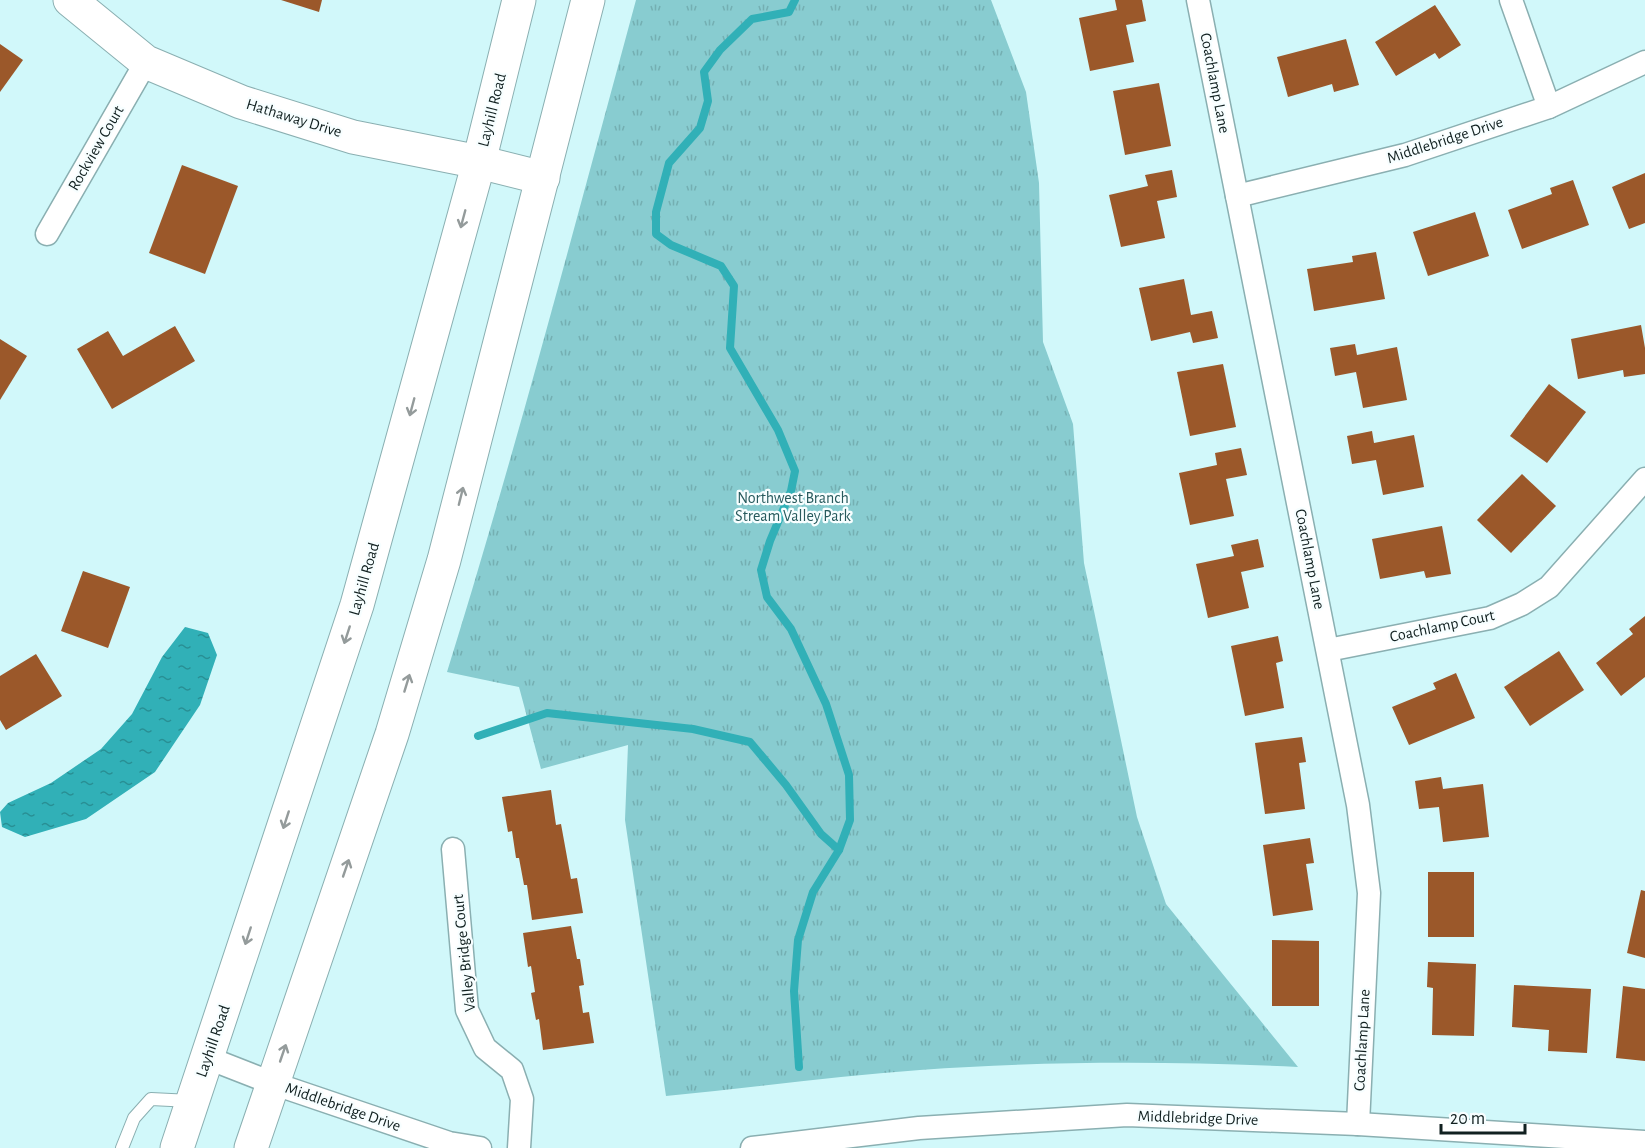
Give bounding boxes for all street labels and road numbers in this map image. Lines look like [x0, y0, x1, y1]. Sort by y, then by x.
street label: Coachlamp Lane [1197, 31, 1233, 135]
street label: Layhill Road [475, 72, 510, 149]
street label: Hathaway Drive [244, 96, 344, 141]
street label: Rockview Court [65, 103, 127, 193]
street label: Middlebridge Drive [1385, 114, 1505, 166]
street label: Coachlamp Lane [1292, 507, 1328, 611]
street label: Layhill Road [346, 541, 383, 618]
street label: Coachlamp Court [1388, 607, 1496, 645]
street label: Valley Bridge Court [450, 893, 479, 1013]
street label: Coachlamp Lane [1351, 989, 1373, 1091]
street label: Layhill Road [193, 1003, 234, 1079]
street label: Middlebridge Drive [283, 1080, 403, 1134]
street label: Middlebridge Drive [1137, 1108, 1259, 1128]

